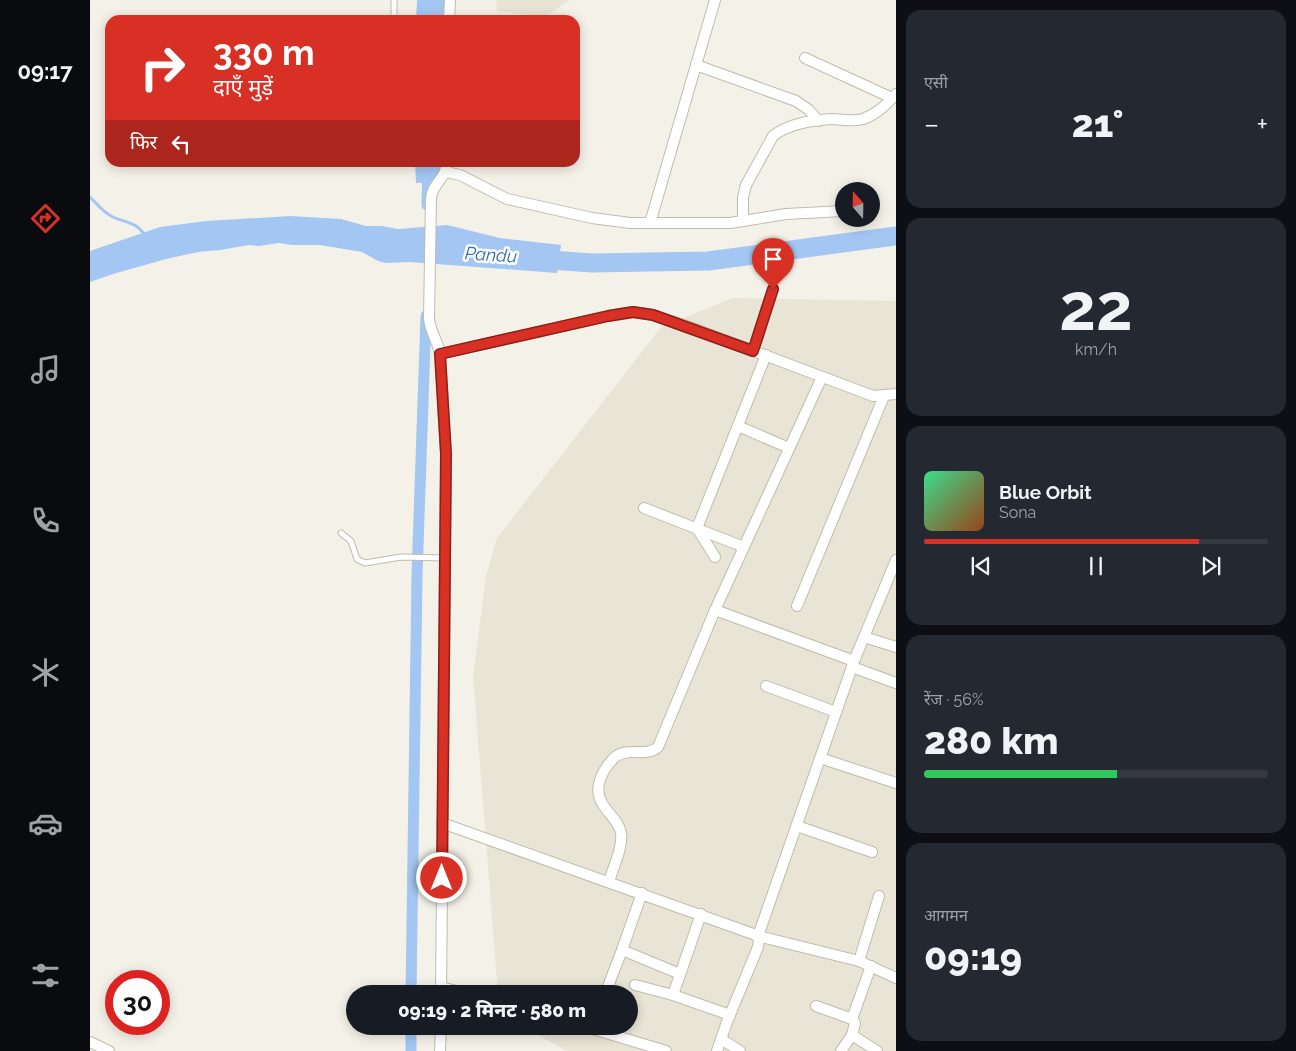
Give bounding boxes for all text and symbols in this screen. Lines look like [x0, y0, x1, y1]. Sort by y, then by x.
text: 330 m [213, 32, 315, 73]
icon: right [130, 35, 195, 100]
text: 09:17 [17, 58, 73, 84]
text: एसी [924, 73, 948, 92]
text: दाएँ मुड़ें [213, 74, 273, 100]
text: 21° [1072, 101, 1124, 146]
text: − [924, 108, 939, 141]
text: + [1256, 108, 1268, 141]
icon: left [167, 130, 195, 158]
text: फिर [130, 131, 157, 153]
north arrow [835, 182, 880, 228]
map controls [835, 182, 880, 227]
icon: directions [28, 201, 63, 236]
pin [752, 238, 794, 289]
water label: Pandu [464, 242, 518, 267]
icon: arrive [759, 245, 787, 273]
text: 22 [1059, 269, 1133, 345]
text: km/h [1075, 340, 1117, 359]
icon: music [28, 352, 63, 387]
text: Blue Orbit [999, 481, 1091, 503]
icon: phone [28, 503, 63, 538]
text: Sona [999, 503, 1036, 522]
icon: previous [967, 552, 995, 580]
icon: pause [1082, 552, 1110, 580]
icon: next [1197, 552, 1225, 580]
icon: climate [28, 655, 63, 690]
text: रेंज · 56% [924, 690, 983, 709]
text: 280 km [924, 718, 1058, 763]
icon: car [28, 806, 63, 841]
position arrow [415, 851, 467, 903]
text: आगमन [924, 906, 968, 925]
text: 09:19 [924, 934, 1022, 979]
icon: filters [28, 958, 63, 993]
speed limit sign: 30 [105, 970, 170, 1035]
text: 09:19 · 2 मिनट · 580 m [398, 999, 586, 1021]

